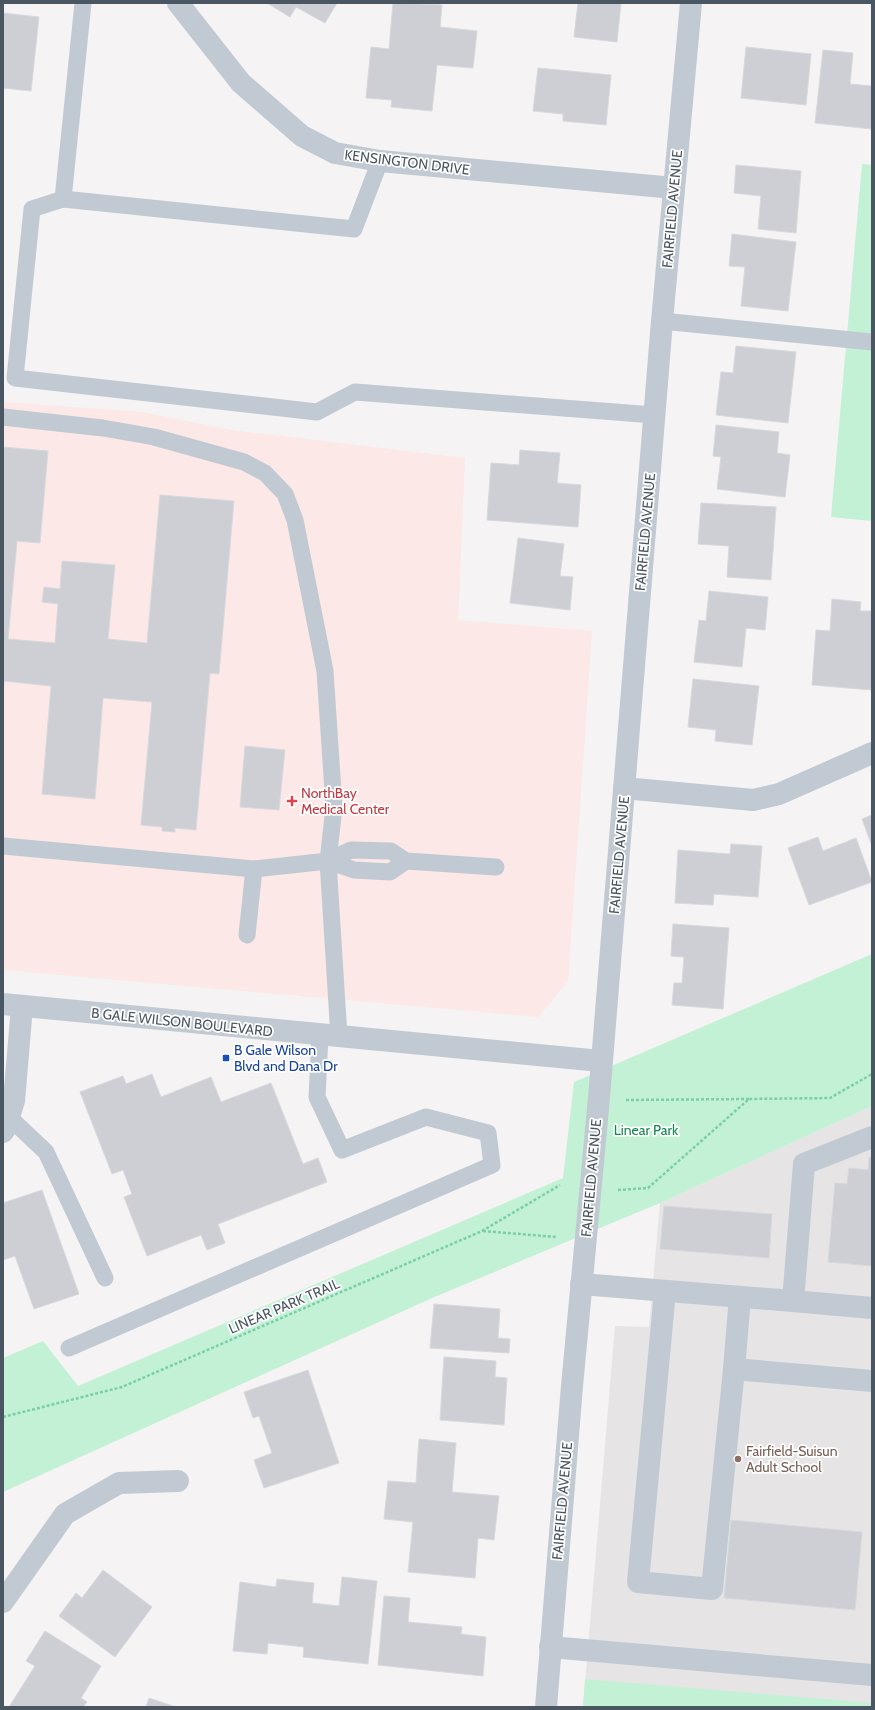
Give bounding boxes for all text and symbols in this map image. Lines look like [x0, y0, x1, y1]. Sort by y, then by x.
street label: KENSINGTON DRIVE [343, 145, 471, 179]
street label: FAIRFIELD AVENUE [658, 149, 686, 269]
street label: FAIRFIELD AVENUE [631, 472, 659, 592]
place label: NorthBay Medical Center [301, 784, 390, 818]
marker: NorthBay Medical Center [286, 795, 298, 807]
street label: FAIRFIELD AVENUE [605, 795, 633, 915]
street label: B GALE WILSON BOULEVARD [90, 1004, 274, 1040]
place label: B Gale Wilson Blvd and Dana Dr [234, 1041, 338, 1075]
marker: B Gale Wilson Blvd and Dana Dr [221, 1053, 231, 1063]
street label: FAIRFIELD AVENUE [577, 1118, 605, 1238]
park label: Linear Park [614, 1121, 679, 1139]
street label: LINEAR PARK TRAIL [226, 1274, 342, 1338]
street label: FAIRFIELD AVENUE [548, 1441, 576, 1561]
place label: Fairfield-Suisun Adult School [746, 1442, 838, 1476]
marker: Fairfield-Suisun Adult School [733, 1454, 743, 1464]

